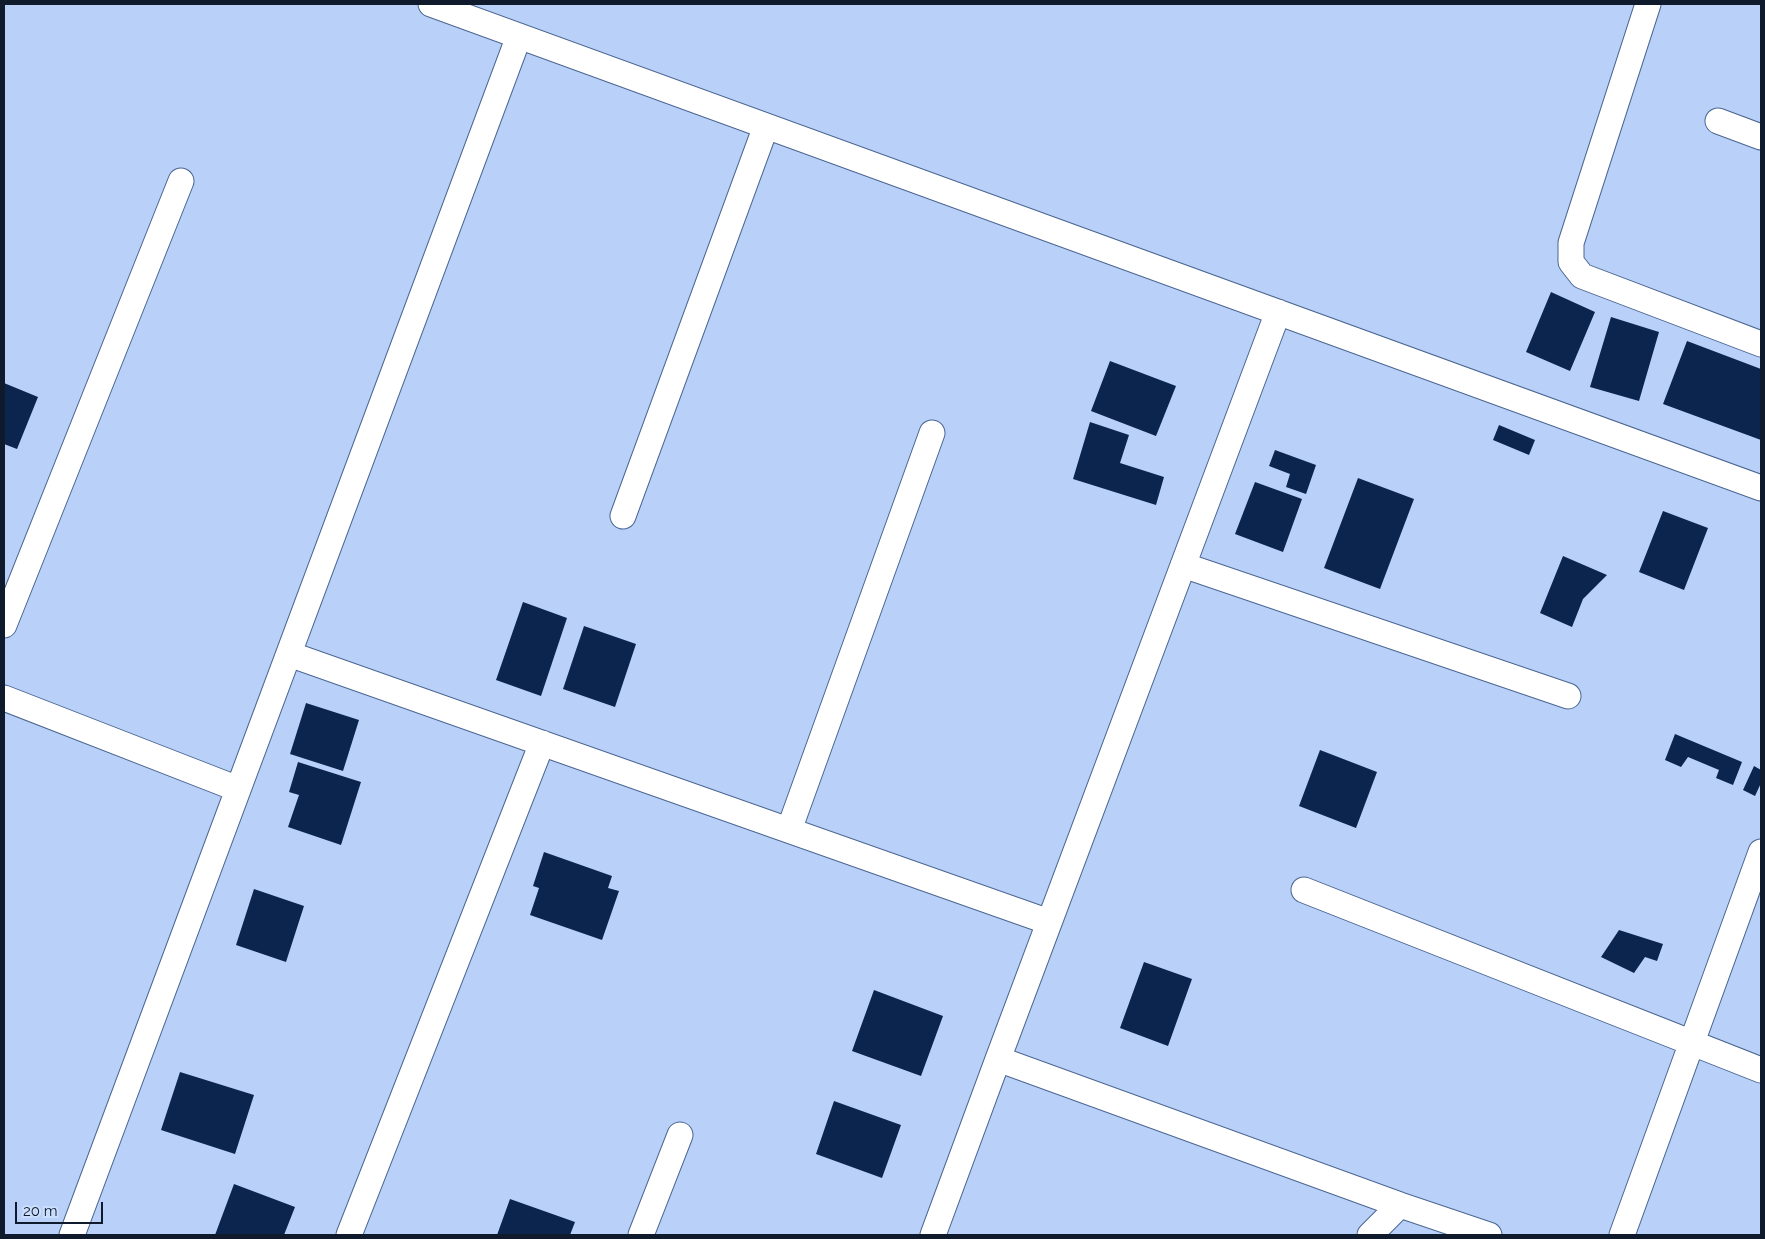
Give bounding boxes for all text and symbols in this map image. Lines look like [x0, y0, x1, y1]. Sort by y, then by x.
scale bar [18, 1192, 105, 1224]
text: 20 m [23, 1202, 58, 1220]

